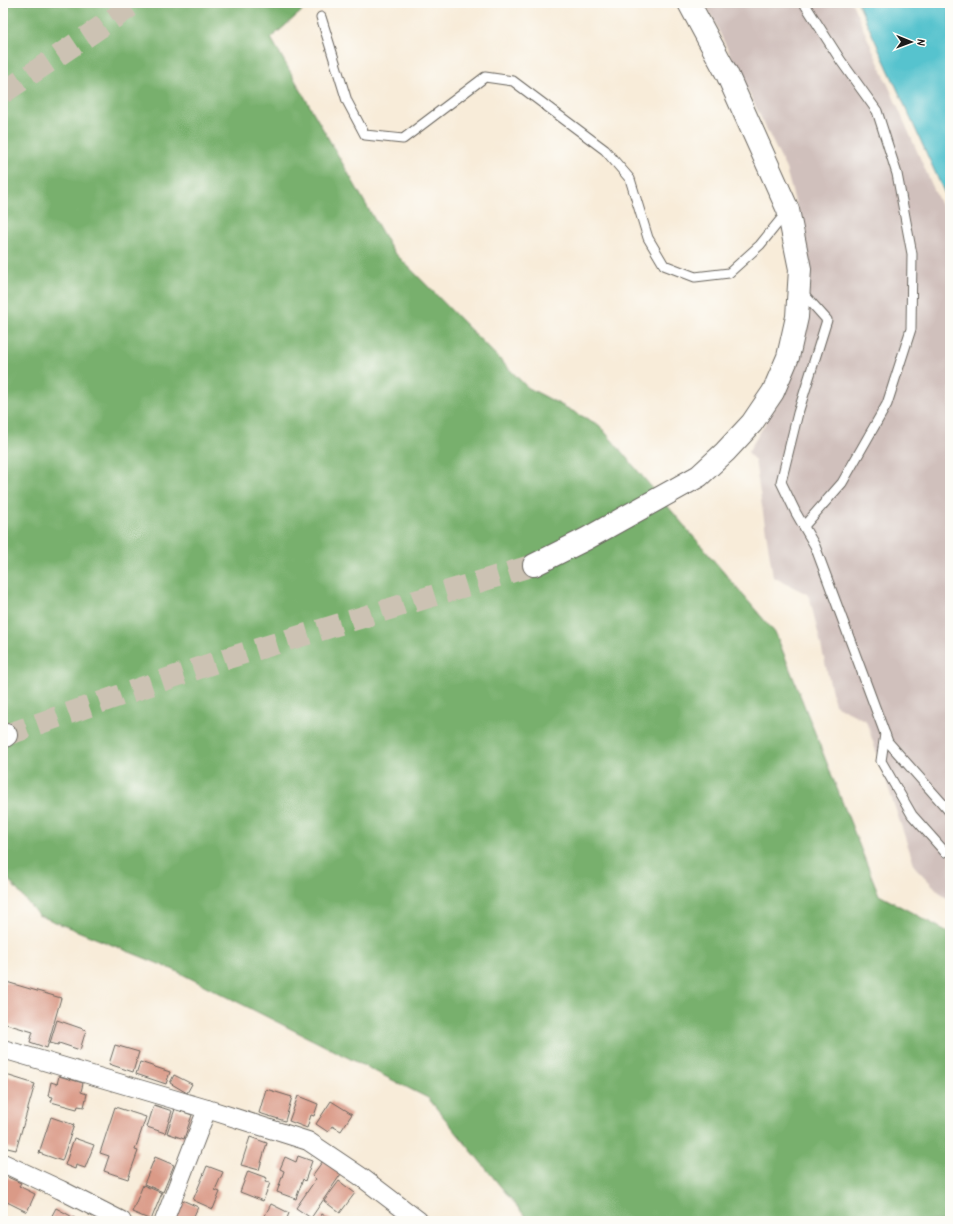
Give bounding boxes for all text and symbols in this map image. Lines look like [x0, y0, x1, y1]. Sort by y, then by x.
north arrow [891, 22, 931, 62]
text: N [911, 39, 929, 46]

